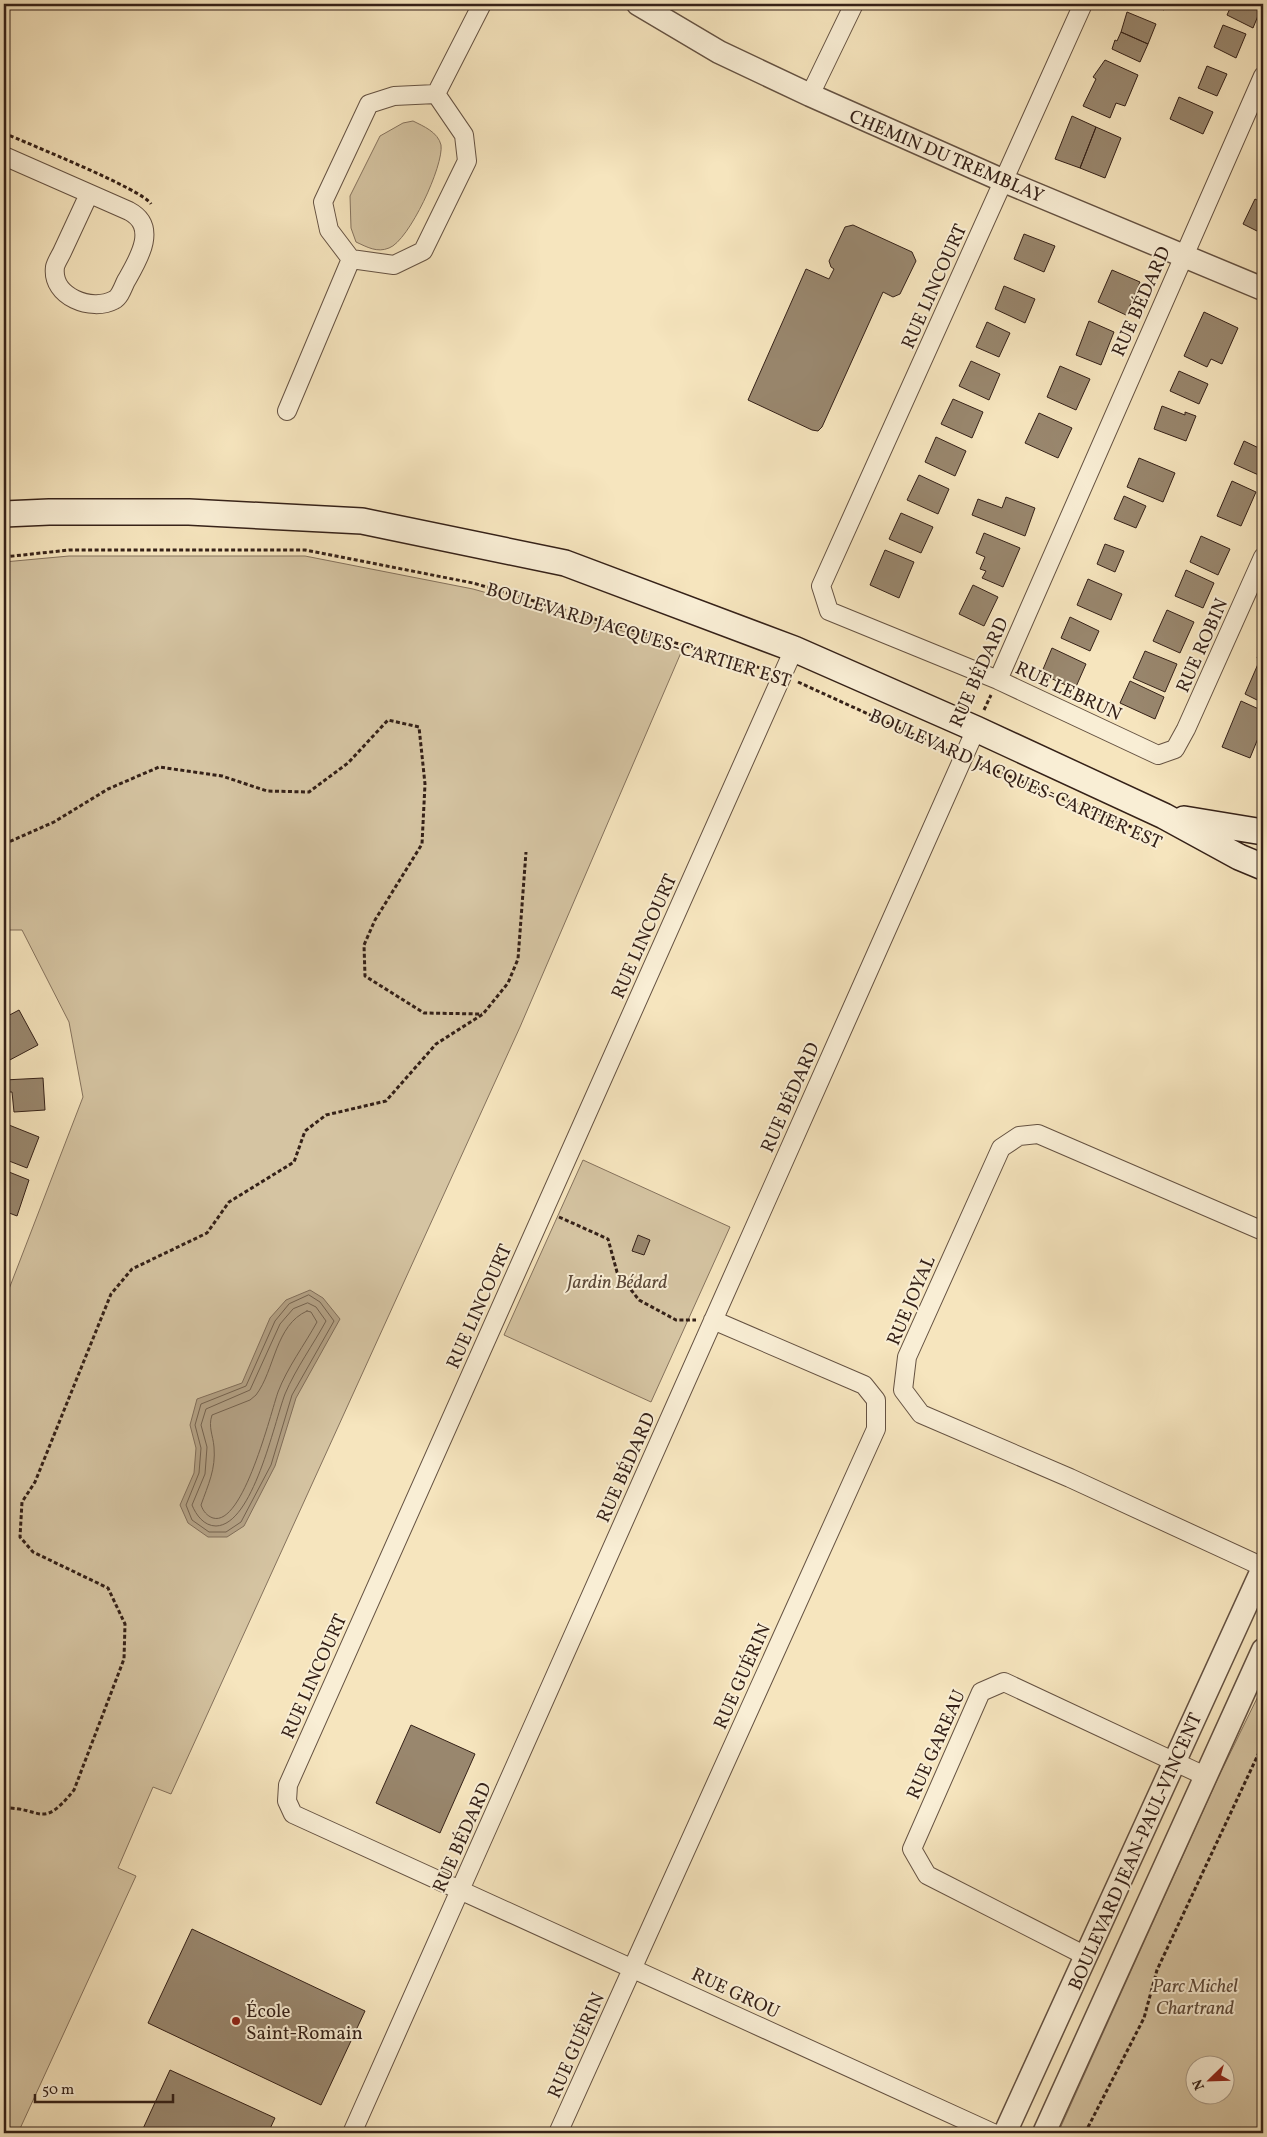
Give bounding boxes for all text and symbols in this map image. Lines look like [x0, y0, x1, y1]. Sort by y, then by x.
street label: CHEMIN DU TREMBLAY [845, 104, 1048, 210]
street label: RUE LINCOURT [896, 220, 974, 353]
street label: RUE BÉDARD [1106, 242, 1178, 361]
street label: BOULEVARD JACQUES-CARTIER EST [483, 577, 794, 695]
street label: RUE ROBIN [1170, 595, 1235, 697]
street label: RUE BÉDARD [944, 613, 1016, 732]
street label: RUE LEBRUN [1011, 656, 1126, 728]
street label: BOULEVARD JACQUES-CARTIER EST [865, 703, 1166, 856]
street label: RUE LINCOURT [606, 870, 684, 1003]
street label: RUE BÉDARD [755, 1038, 827, 1157]
street label: RUE LINCOURT [441, 1240, 519, 1373]
street label: RUE JOYAL [881, 1252, 943, 1350]
park label: Jardin Bédard [565, 1270, 667, 1296]
street label: RUE BÉDARD [591, 1408, 663, 1527]
street label: RUE LINCOURT [276, 1610, 354, 1743]
street label: RUE GUÉRIN [708, 1620, 778, 1734]
street label: RUE GAREAU [901, 1686, 973, 1804]
street label: BOULEVARD JEAN-PAUL-VINCENT [1063, 1709, 1209, 1995]
street label: RUE BÉDARD [427, 1778, 499, 1897]
street label: RUE GROU [687, 1962, 784, 2026]
park label: Parc Michel Chartrand [1152, 1974, 1238, 2022]
street label: RUE GUÉRIN [542, 1989, 612, 2103]
place label: École Saint-Romain [246, 1999, 363, 2047]
marker: École Saint-Romain [230, 2015, 242, 2027]
north arrow [1184, 2054, 1234, 2104]
scale bar [35, 2072, 172, 2104]
text: N [1189, 2076, 1210, 2093]
text: 50 m [42, 2080, 74, 2101]

